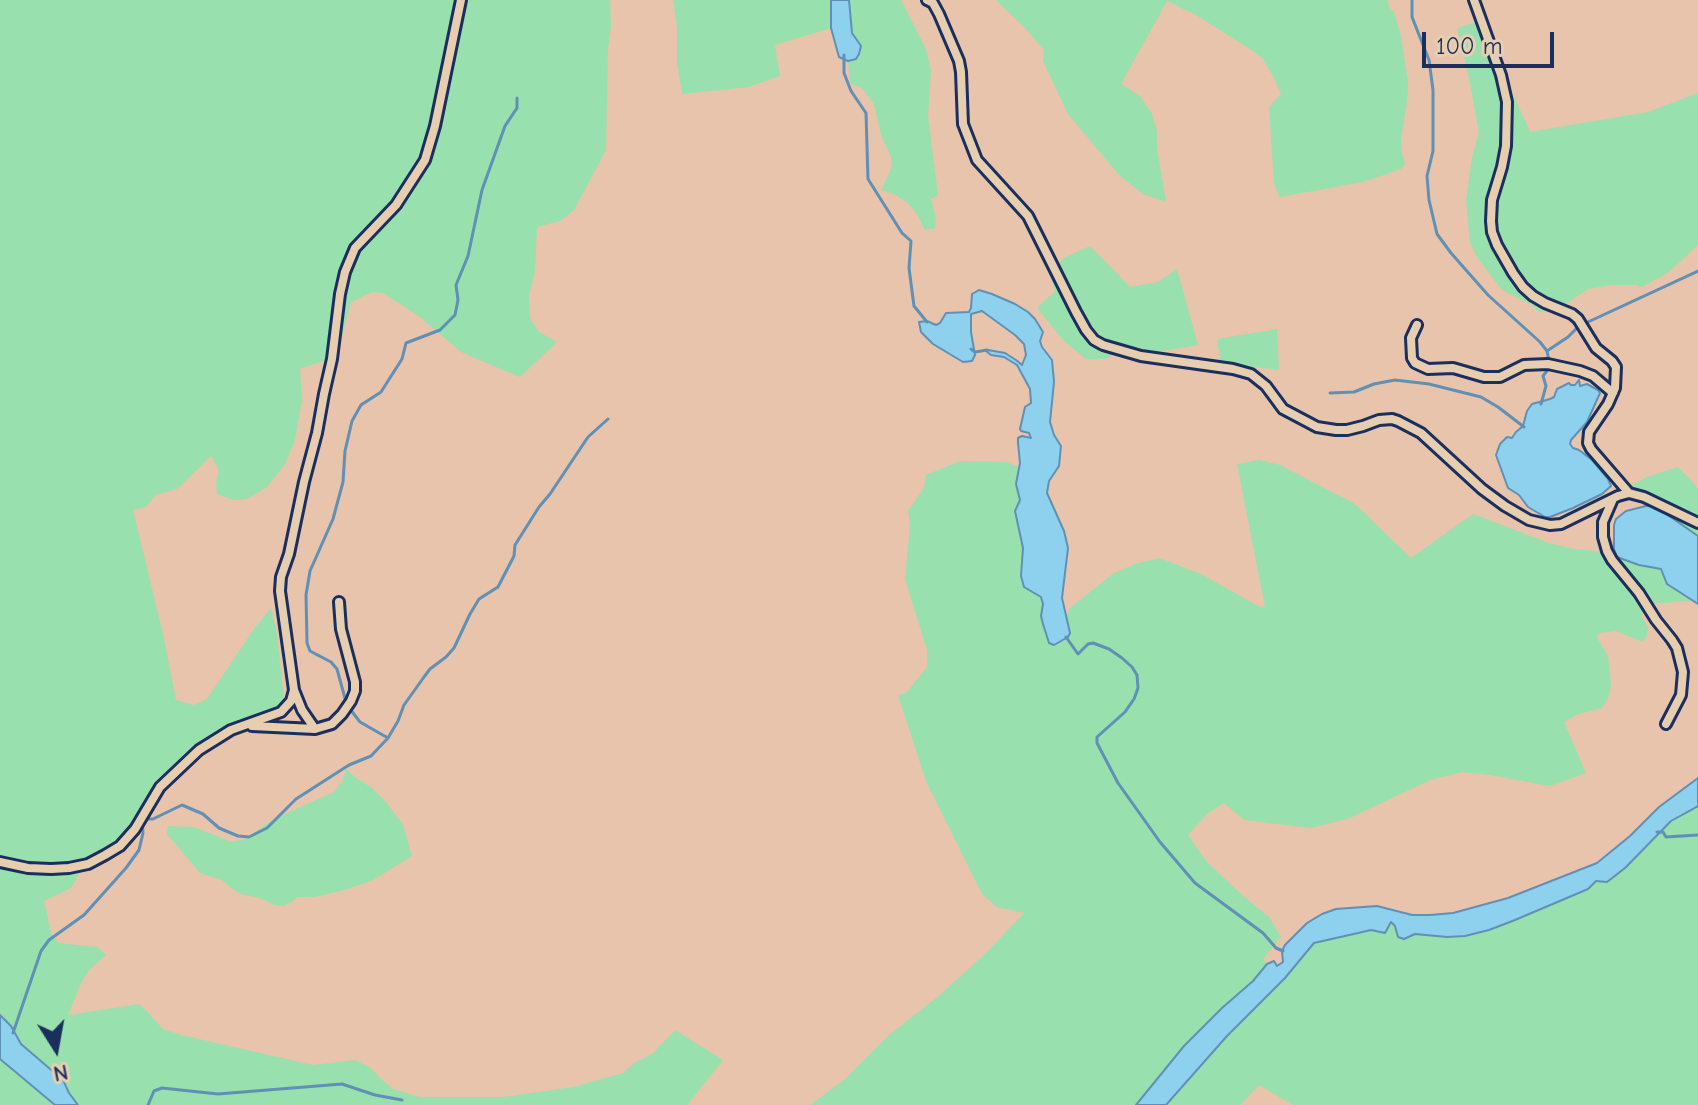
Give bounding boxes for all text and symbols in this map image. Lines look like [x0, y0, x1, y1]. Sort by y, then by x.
scale bar [1426, 16, 1558, 66]
text: 100 m [1436, 32, 1503, 60]
north arrow [16, 1009, 96, 1089]
text: N [51, 1058, 70, 1087]

